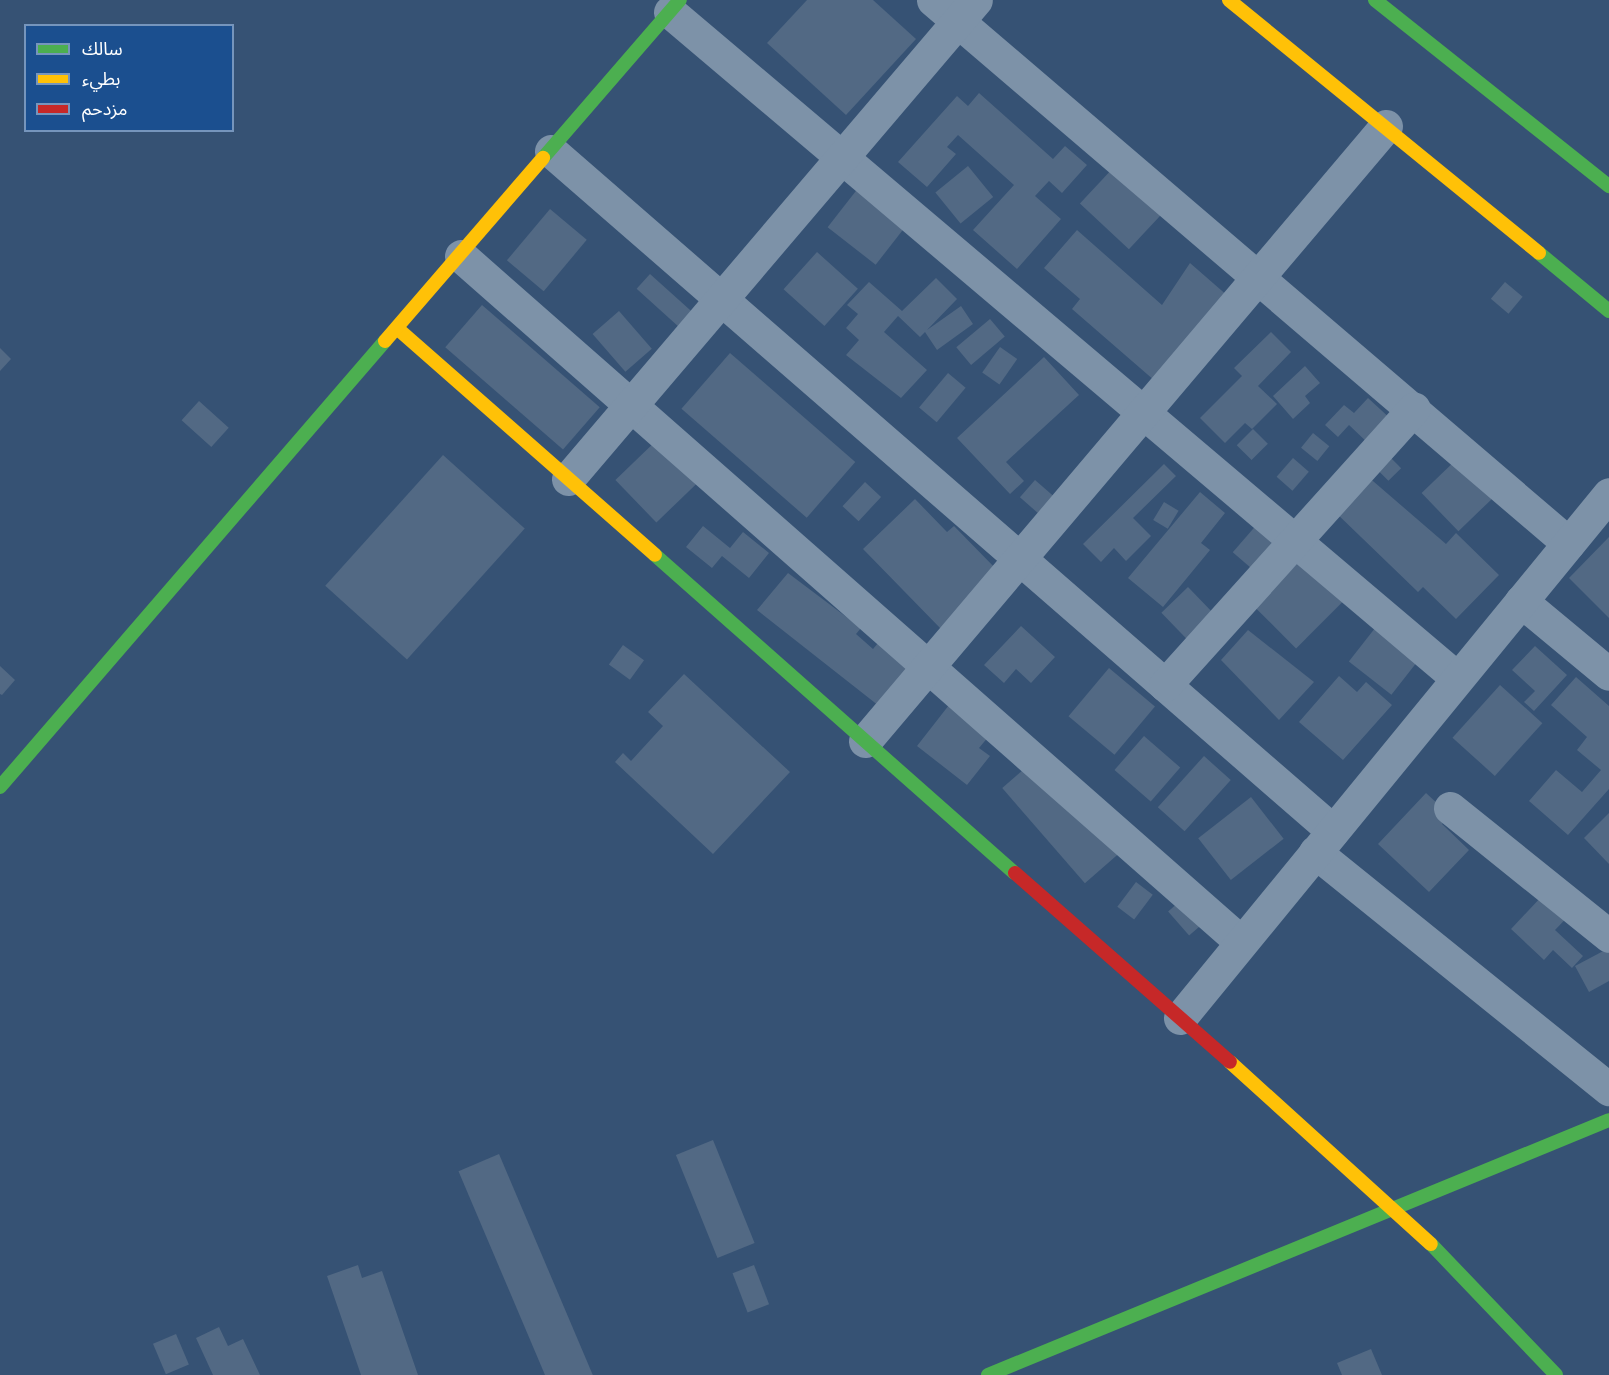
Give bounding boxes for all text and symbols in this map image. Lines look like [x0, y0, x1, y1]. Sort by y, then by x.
legend [24, 24, 234, 132]
text: سالك [82, 37, 123, 60]
text: بطيء [82, 67, 120, 90]
text: مزدحم [82, 97, 127, 120]

